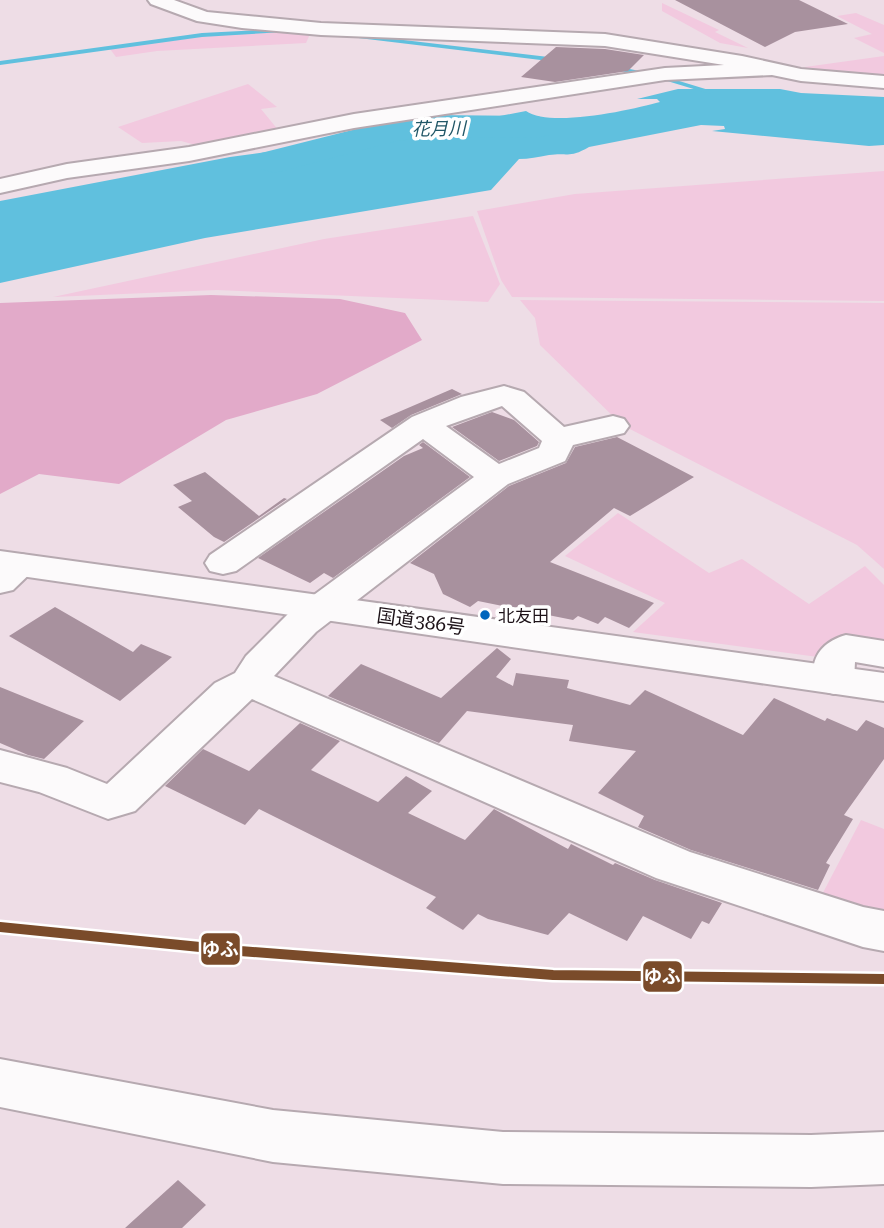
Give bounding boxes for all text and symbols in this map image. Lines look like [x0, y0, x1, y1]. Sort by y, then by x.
water label: 花月川 [412, 117, 468, 139]
street label: 国道386号 [375, 604, 467, 639]
place label: 北友田 [498, 606, 549, 626]
marker: 北友田 [478, 608, 492, 622]
line badge: ゆふ [200, 932, 241, 966]
text: ゆふ [201, 938, 239, 961]
line badge: ゆふ [642, 960, 683, 993]
text: ゆふ [643, 965, 681, 988]

